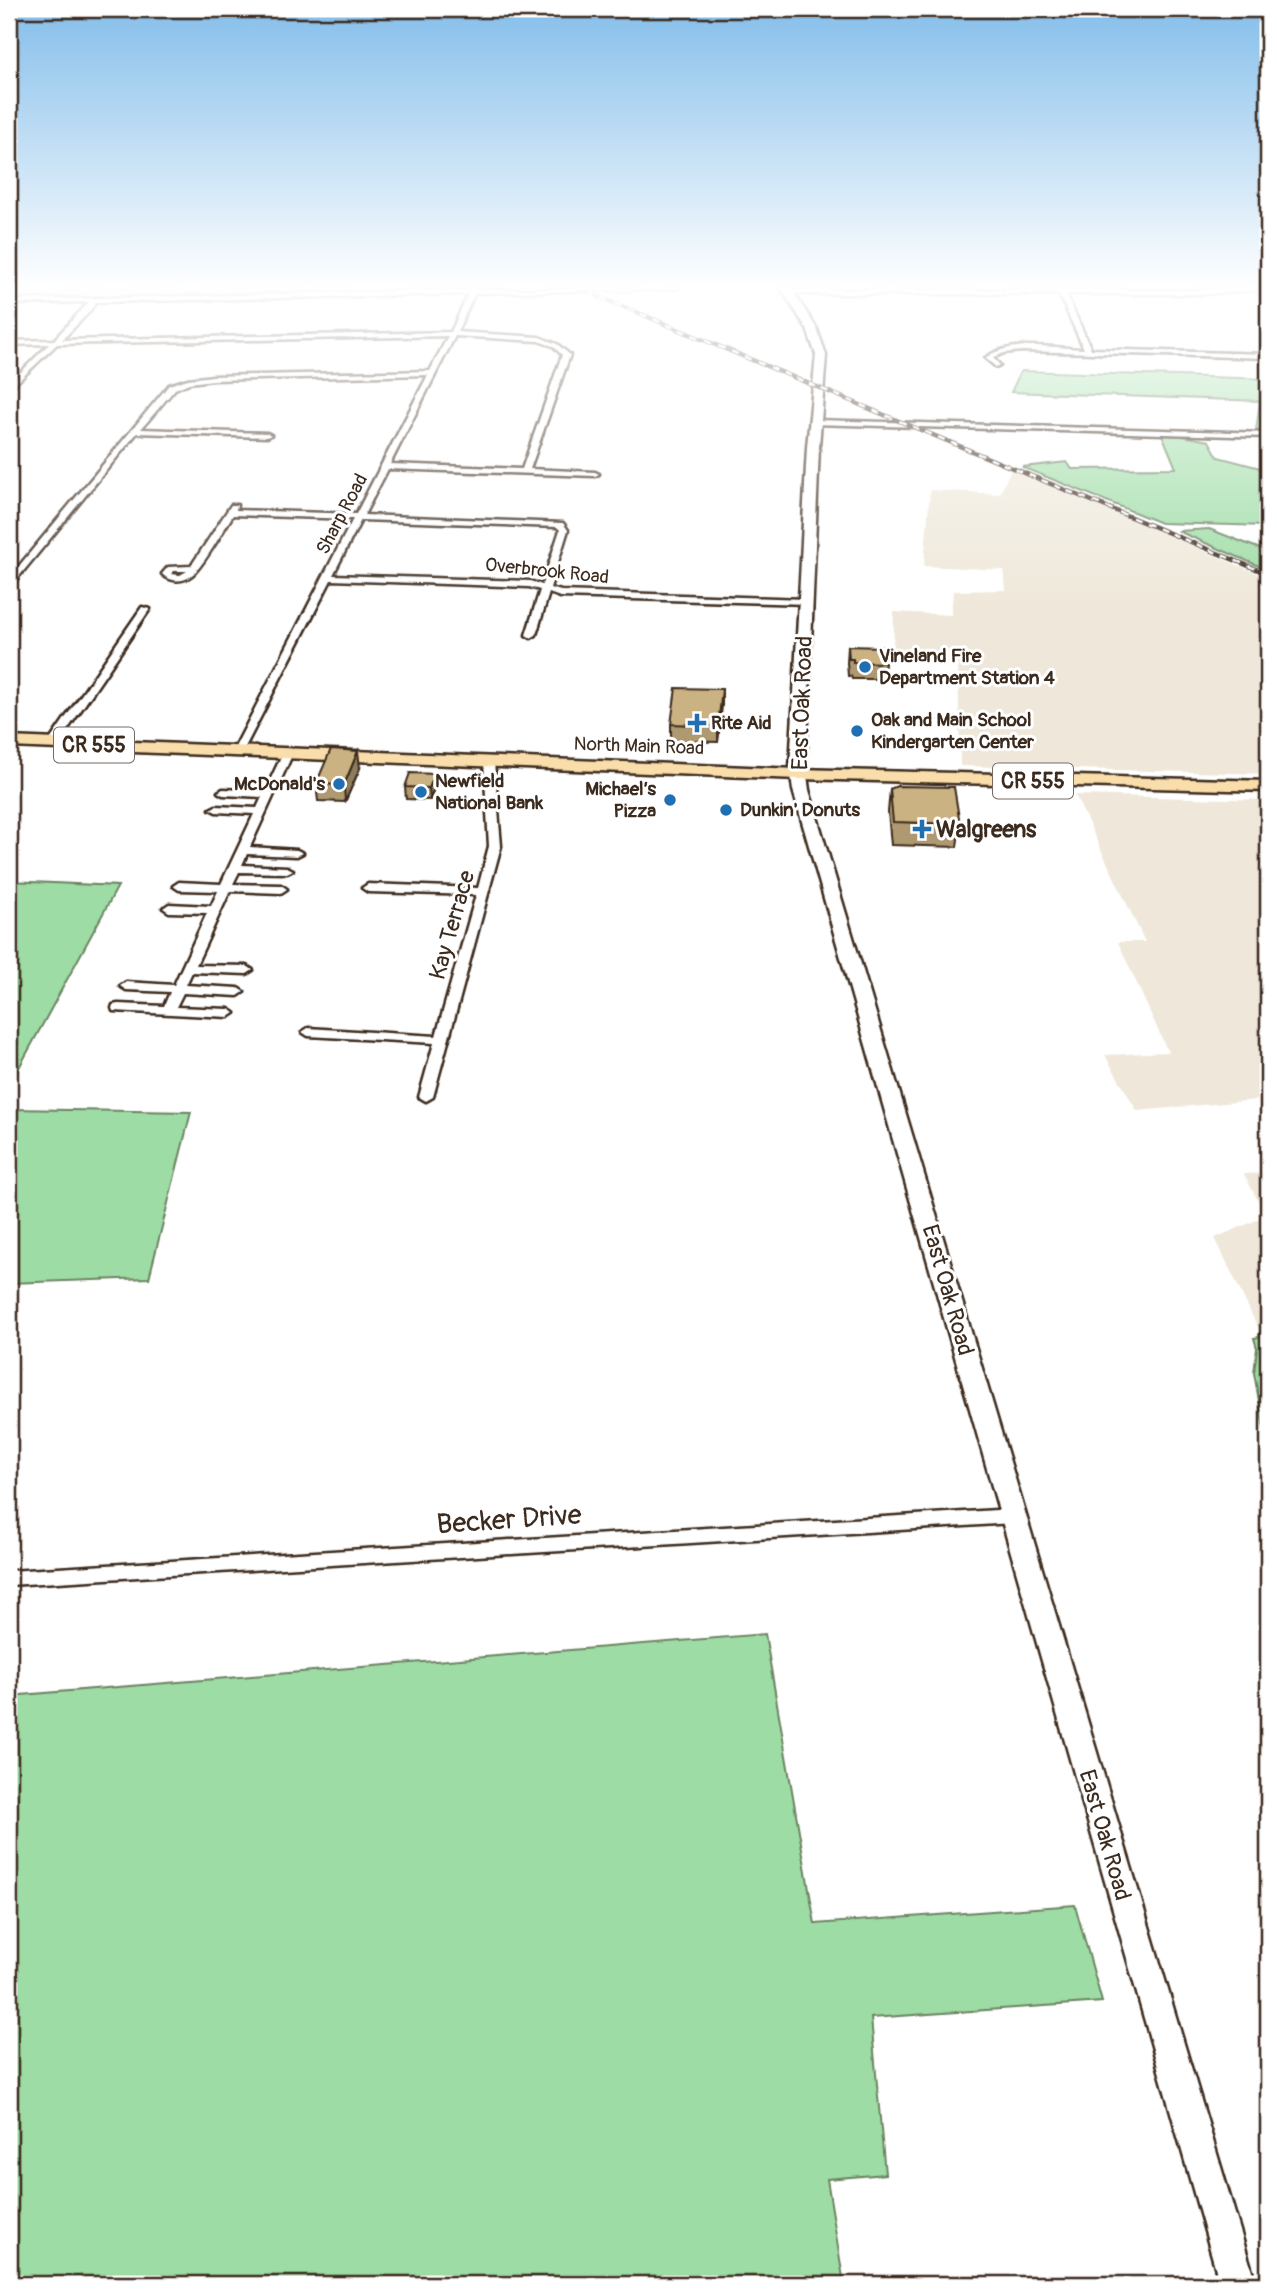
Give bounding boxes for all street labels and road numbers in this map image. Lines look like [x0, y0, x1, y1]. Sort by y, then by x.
street label: Sharp Road [311, 469, 373, 559]
street label: Overbrook Road [484, 553, 610, 589]
street label: East Oak Road [785, 635, 819, 771]
road number: CR 555 [54, 728, 134, 762]
street label: North Main Road [573, 732, 705, 760]
road number: CR 555 [993, 764, 1073, 798]
street label: Kay Terrace [423, 866, 482, 983]
street label: East Oak Road [915, 1221, 981, 1359]
street label: Becker Drive [435, 1497, 583, 1543]
street label: East Oak Road [1072, 1766, 1138, 1904]

